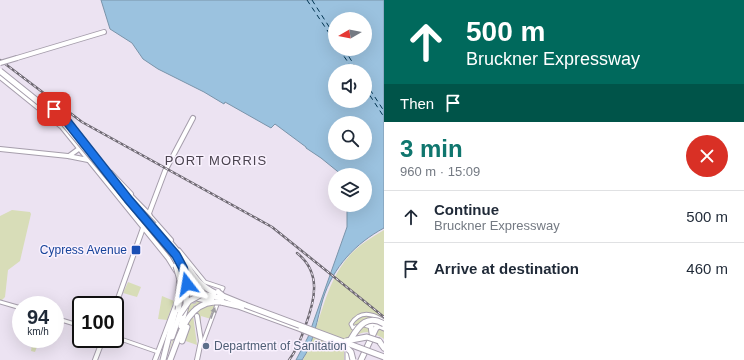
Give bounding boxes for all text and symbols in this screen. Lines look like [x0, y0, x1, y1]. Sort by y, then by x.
north arrow [328, 12, 372, 56]
map controls [328, 12, 372, 212]
icon: ahead [400, 16, 452, 68]
text: 500 m [466, 16, 545, 47]
text: Bruckner Expressway [466, 49, 640, 69]
button: sound [328, 64, 372, 108]
pin [37, 92, 71, 126]
icon: arrive [442, 92, 464, 114]
text: Then [400, 95, 434, 112]
icon: arrive [43, 98, 65, 120]
button: search [328, 116, 372, 160]
text: 3 min [400, 135, 463, 162]
button: close [686, 135, 728, 177]
district label: PORT MORRIS [165, 153, 267, 168]
text: 960 m · 15:09 [400, 164, 480, 179]
button: layers [328, 168, 372, 212]
text: Continue [434, 201, 499, 218]
icon: ahead [400, 206, 422, 228]
text: 500 m [686, 208, 728, 225]
text: Bruckner Expressway [434, 218, 560, 233]
place label: Cypress Avenue [40, 243, 127, 257]
marker: Cypress Avenue [130, 244, 142, 256]
icon: arrive [400, 258, 422, 280]
text: Arrive at destination [434, 260, 579, 277]
text: 460 m [686, 260, 728, 277]
position arrow [166, 263, 208, 305]
speed limit sign: 100 [72, 296, 124, 348]
text: 94 [27, 306, 49, 328]
one-way arrow [211, 307, 217, 319]
text: km/h [27, 326, 49, 337]
place label: Department of Sanitation [214, 339, 347, 353]
marker: Department of Sanitation [201, 341, 211, 351]

